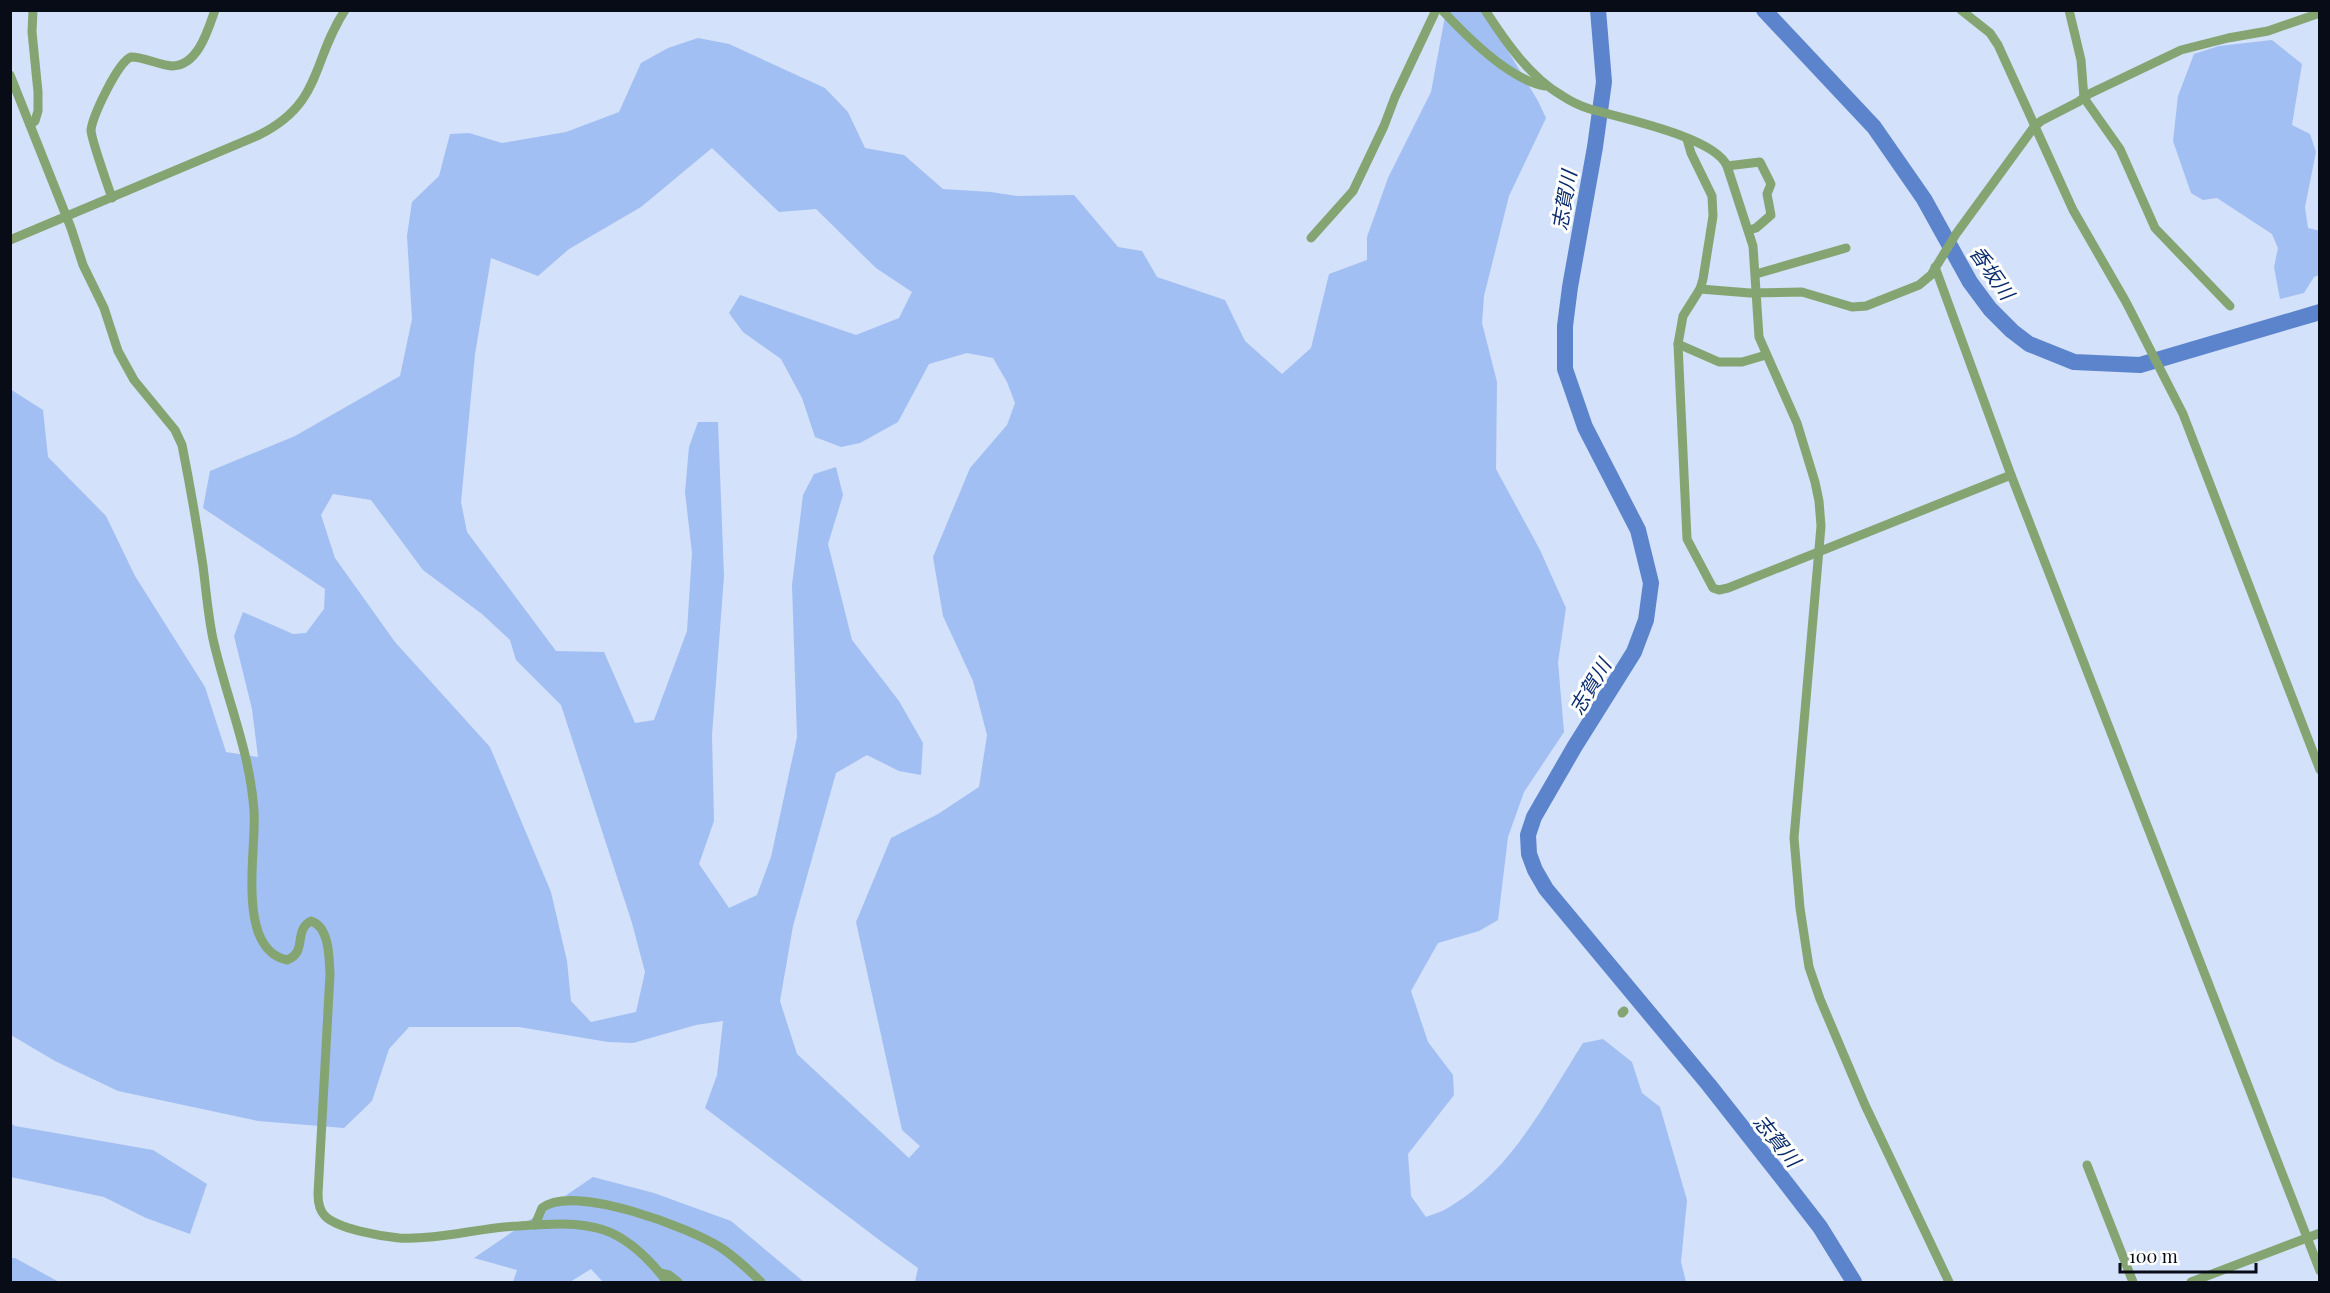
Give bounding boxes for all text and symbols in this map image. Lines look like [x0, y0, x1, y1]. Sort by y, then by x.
water label: 志賀川 [1544, 166, 1582, 232]
water label: 香坂川 [1965, 240, 2022, 306]
water label: 志賀川 [1562, 652, 1617, 719]
water label: 志賀川 [1749, 1108, 1809, 1173]
scale bar [2120, 1236, 2256, 1274]
text: 100 m [2129, 1244, 2178, 1268]

